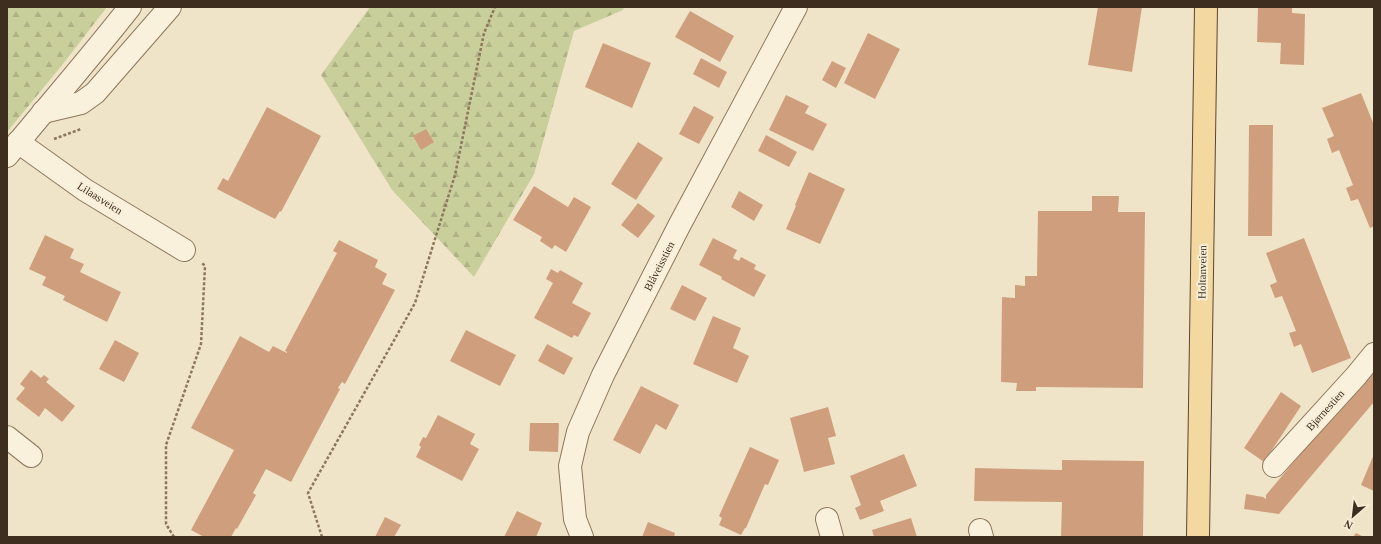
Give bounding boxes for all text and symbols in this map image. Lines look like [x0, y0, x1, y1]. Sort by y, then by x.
street label: Lilaasveien [75, 179, 125, 217]
street label: Blåveisstien [641, 239, 677, 293]
street label: Holtanveien [1196, 245, 1208, 299]
street label: Bjørnestien [1304, 387, 1347, 433]
north arrow [1333, 496, 1373, 536]
text: N [1342, 518, 1355, 532]

